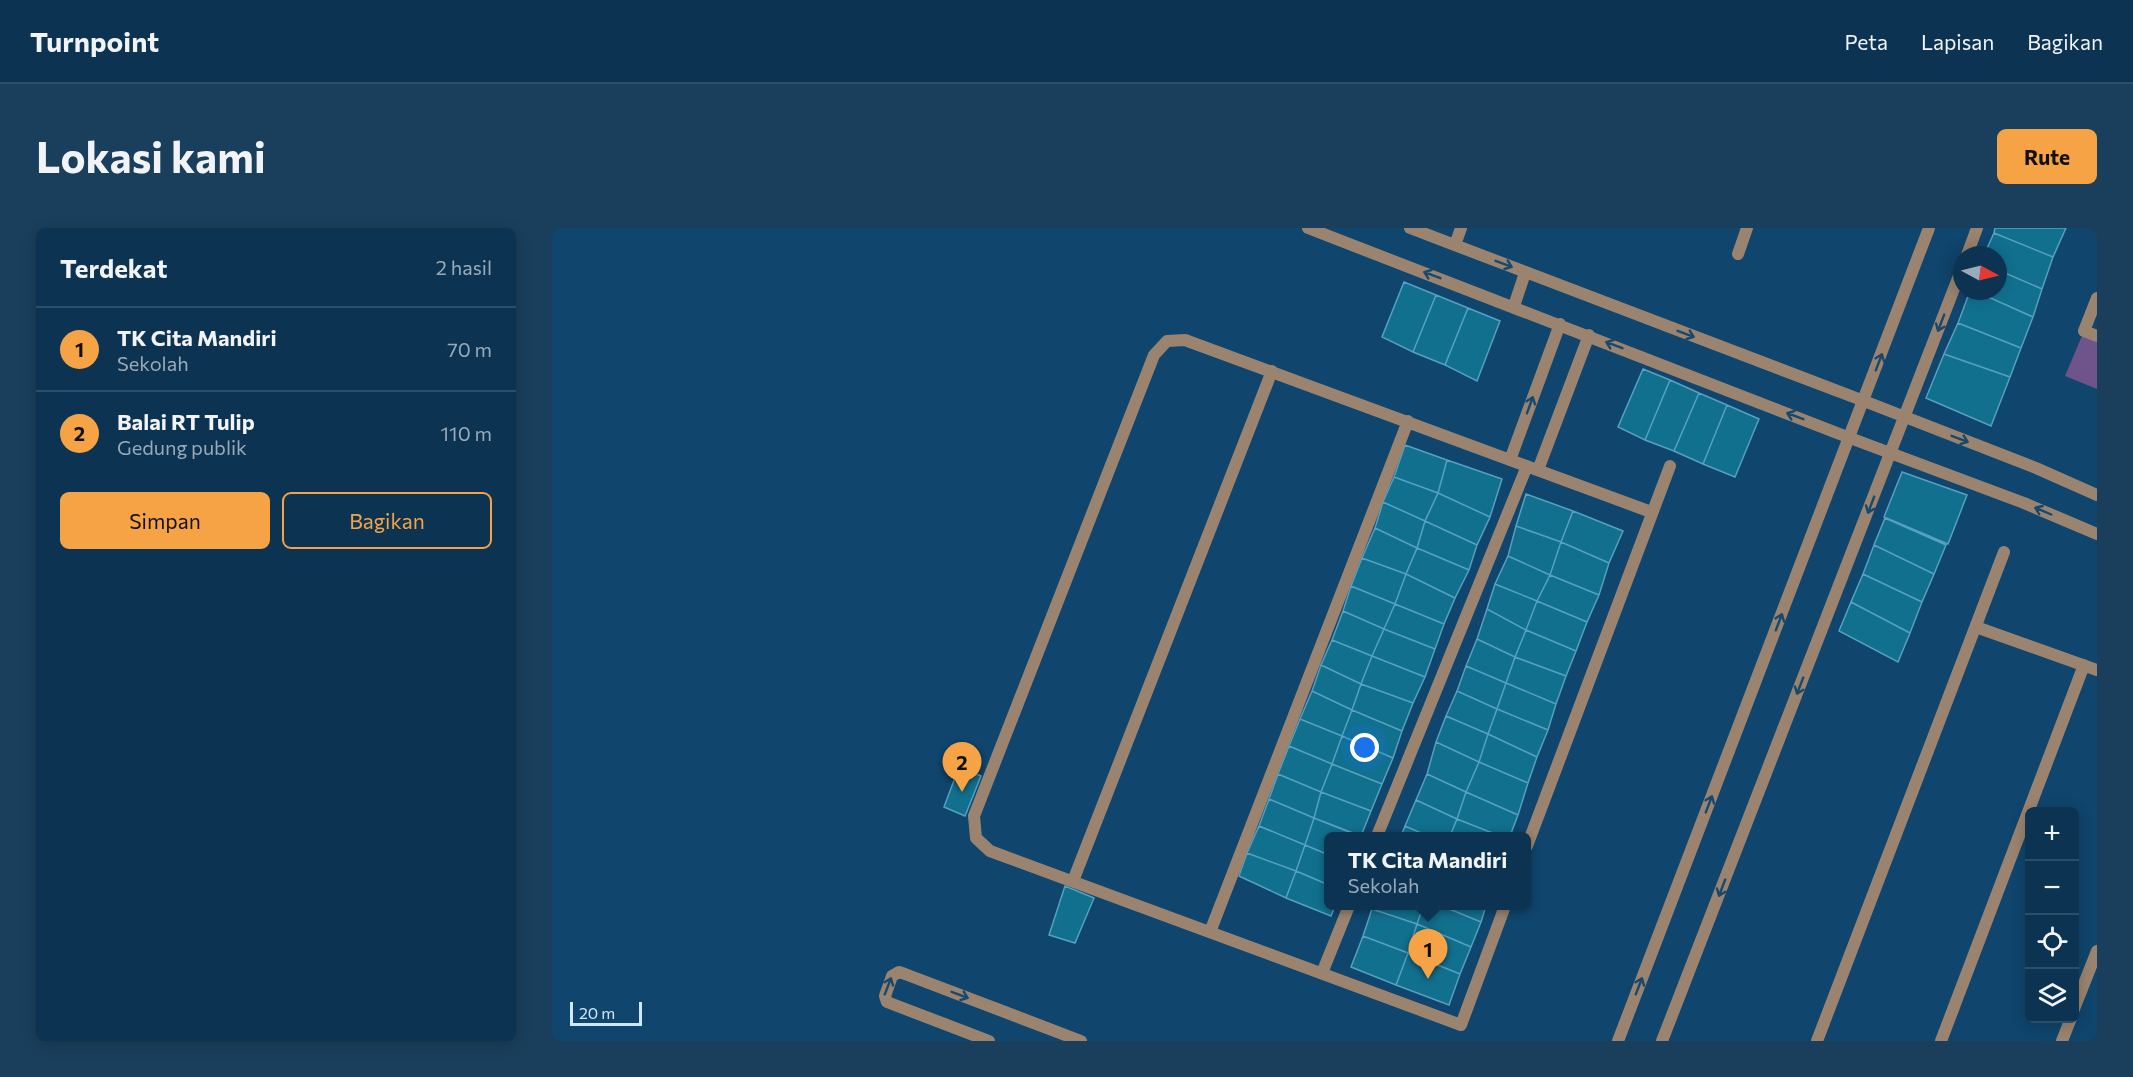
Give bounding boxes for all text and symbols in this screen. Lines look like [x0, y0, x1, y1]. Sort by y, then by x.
text: Turnpoint [30, 24, 159, 58]
text: Peta [1845, 29, 1888, 54]
text: Lapisan [1921, 29, 1994, 54]
text: Bagikan [2027, 29, 2103, 54]
button: Rute [1997, 129, 2097, 184]
text: Lokasi kami [36, 130, 266, 182]
north arrow [1953, 246, 2007, 300]
text: Terdekat [60, 252, 167, 283]
text: 2 hasil [436, 255, 492, 279]
one-way arrow [1494, 259, 1512, 270]
one-way arrow [1423, 269, 1442, 280]
one-way arrow [1935, 313, 1946, 332]
text: TK Cita Mandiri [117, 324, 277, 351]
one-way arrow [1676, 330, 1694, 341]
text: 1 [75, 337, 84, 361]
text: 70 m [447, 337, 492, 361]
one-way arrow [1605, 339, 1624, 350]
text: Sekolah [117, 351, 189, 375]
one-way arrow [1874, 353, 1885, 372]
one-way arrow [1525, 396, 1536, 415]
text: Balai RT Tulip [117, 408, 255, 435]
one-way arrow [1786, 410, 1805, 421]
text: 2 [74, 421, 85, 445]
text: 110 m [441, 421, 492, 445]
one-way arrow [1950, 434, 1969, 445]
text: Gedung publik [117, 435, 247, 459]
button: Simpan [60, 492, 270, 549]
button: Bagikan [282, 492, 492, 549]
one-way arrow [1865, 495, 1876, 513]
one-way arrow [2034, 505, 2053, 516]
one-way arrow [1774, 614, 1785, 632]
one-way arrow [1794, 677, 1805, 695]
your location [1350, 733, 1379, 762]
pin: 2 [942, 742, 982, 792]
one-way arrow [1704, 796, 1715, 814]
map controls [2025, 807, 2079, 1023]
button: + [2025, 807, 2079, 861]
popup [1324, 832, 1531, 910]
text: TK Cita Mandiri [1348, 846, 1507, 873]
button: − [2025, 861, 2079, 915]
text: Sekolah [1348, 873, 1419, 897]
one-way arrow [1715, 878, 1726, 896]
button: locate [2025, 915, 2079, 969]
pin: 1 [1408, 930, 1448, 979]
button: layers [2025, 969, 2079, 1023]
one-way arrow [884, 977, 895, 996]
one-way arrow [1634, 978, 1645, 996]
one-way arrow [950, 990, 969, 1001]
scale bar [570, 999, 642, 1026]
text: 20 m [579, 1003, 615, 1022]

